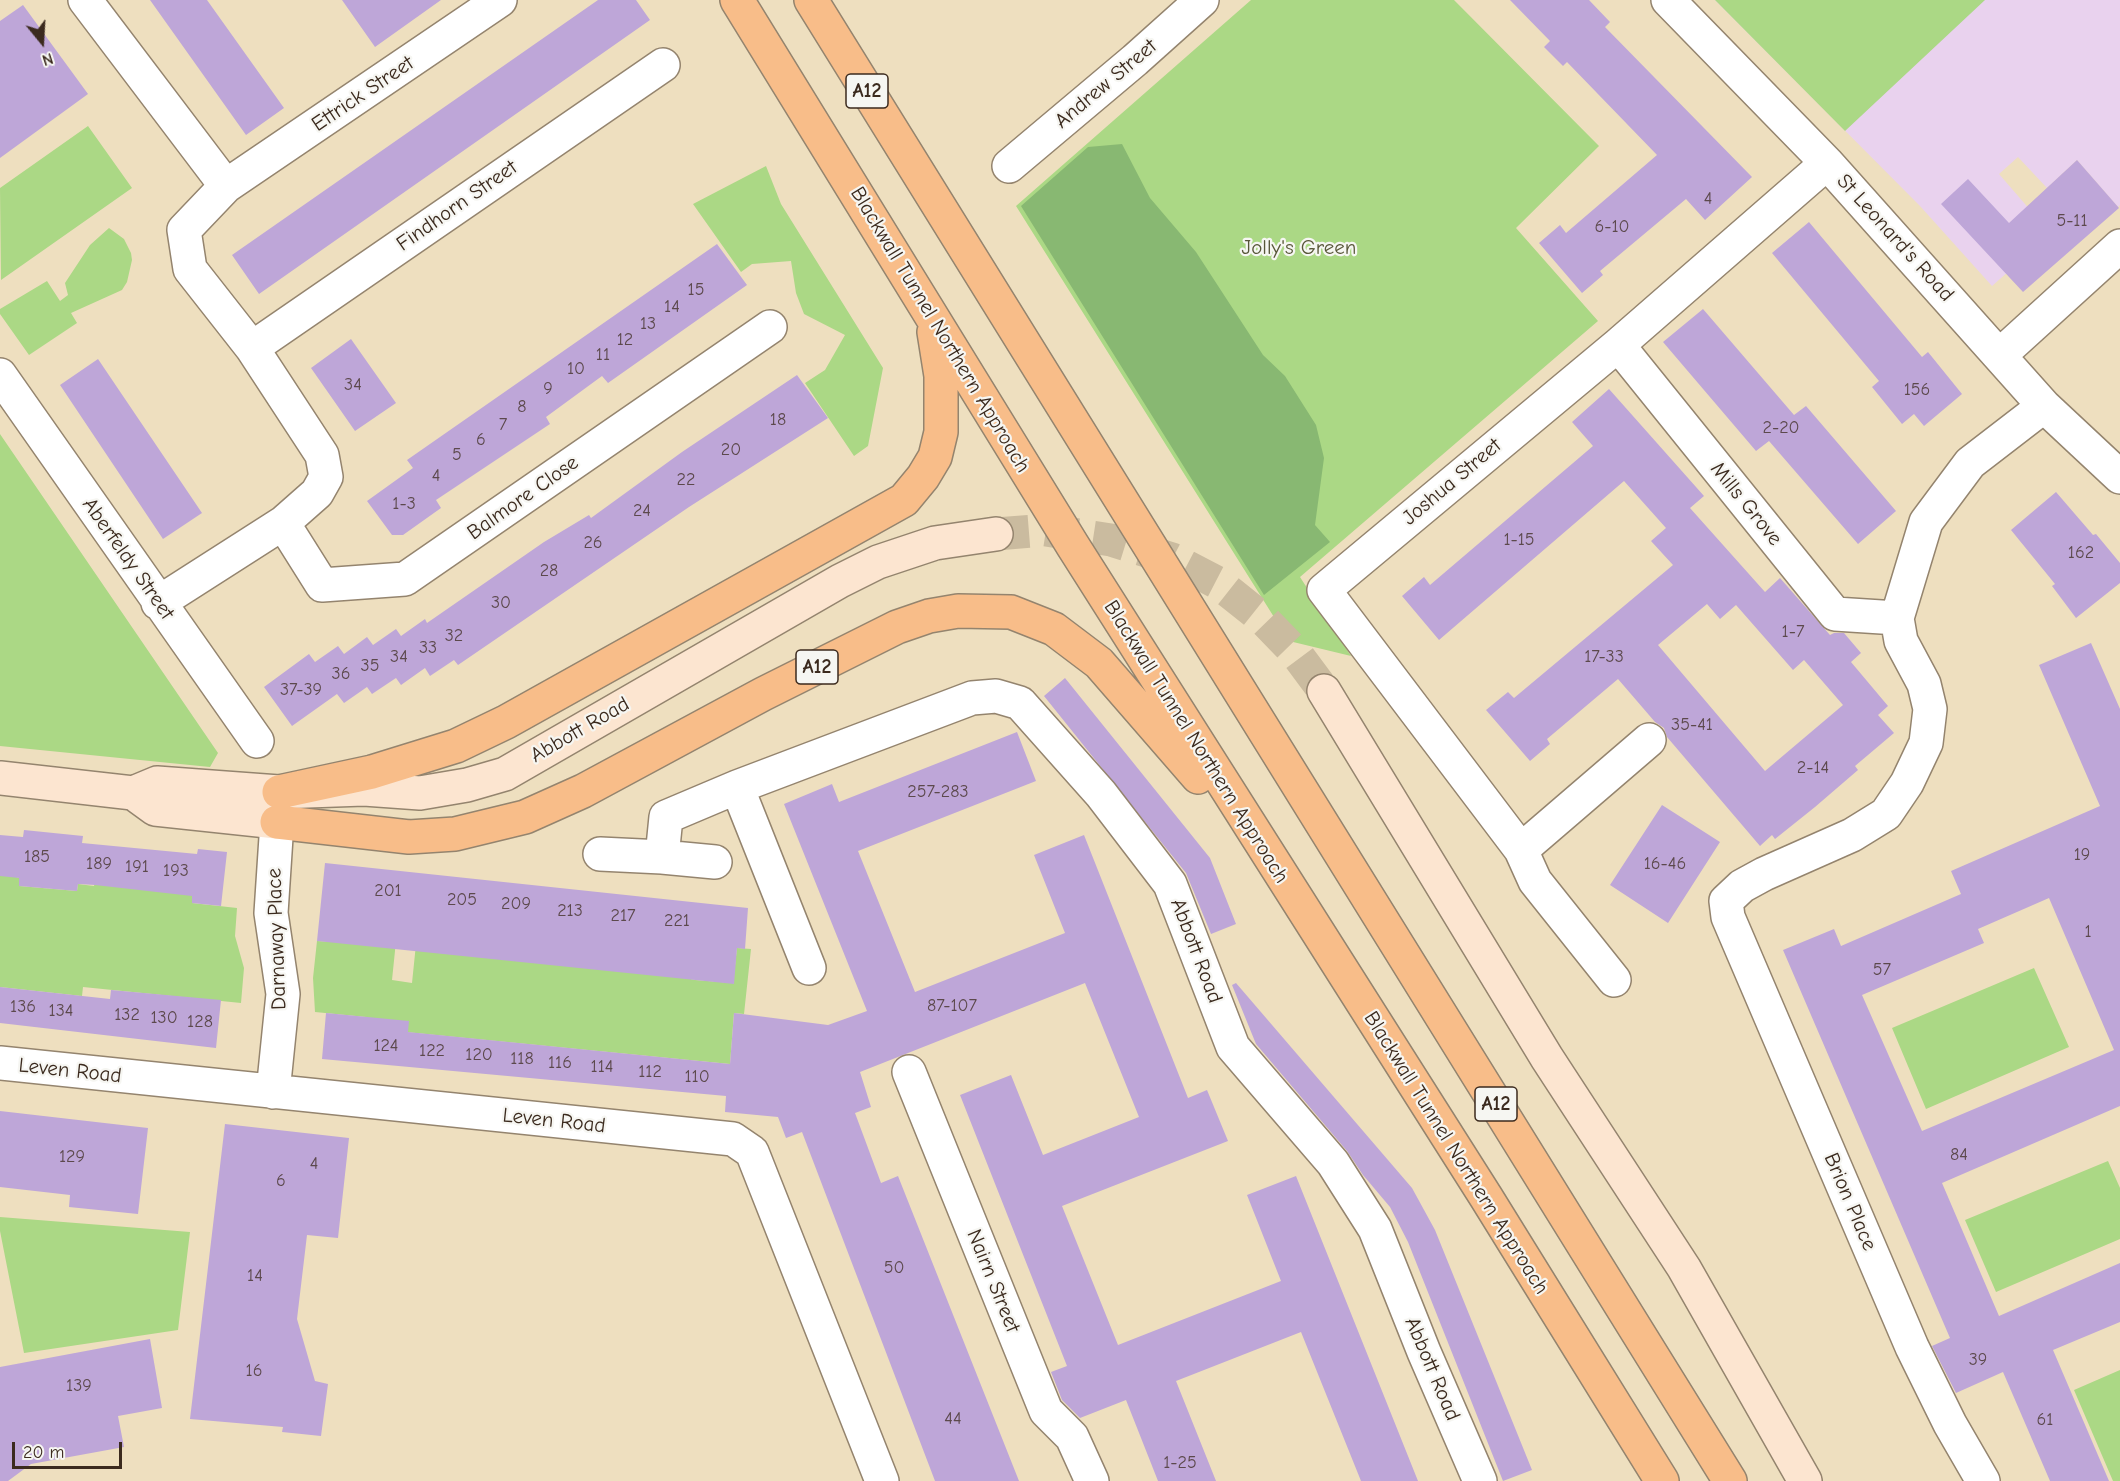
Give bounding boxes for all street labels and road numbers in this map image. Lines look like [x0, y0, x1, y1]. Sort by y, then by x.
street label: Andrew Street [1050, 34, 1162, 134]
street label: Ettrick Street [307, 51, 419, 137]
road number: A12 [846, 74, 888, 108]
street label: Findhorn Street [392, 155, 522, 257]
street label: St Leonard's Road [1831, 169, 1959, 307]
street label: Blackwall Tunnel Northern Approach [845, 183, 1035, 477]
street label: Joshua Street [1397, 433, 1507, 531]
street label: Balmore Close [463, 450, 583, 546]
street label: Mills Grove [1705, 457, 1787, 551]
street label: Aberfeldy Street [77, 493, 179, 625]
street label: Blackwall Tunnel Northern Approach [1098, 596, 1294, 888]
road number: A12 [796, 650, 838, 684]
street label: Abbott Road [526, 692, 634, 768]
street label: Darnaway Place [262, 868, 292, 1010]
street label: Abbott Road [1165, 895, 1227, 1007]
street label: Blackwall Tunnel Northern Approach [1358, 1007, 1554, 1299]
street label: Leven Road [17, 1053, 123, 1089]
road number: A12 [1475, 1087, 1517, 1121]
street label: Leven Road [501, 1103, 607, 1139]
street label: Brion Place [1818, 1149, 1882, 1255]
street label: Nairn Street [961, 1226, 1025, 1336]
street label: Abbott Road [1399, 1313, 1465, 1425]

